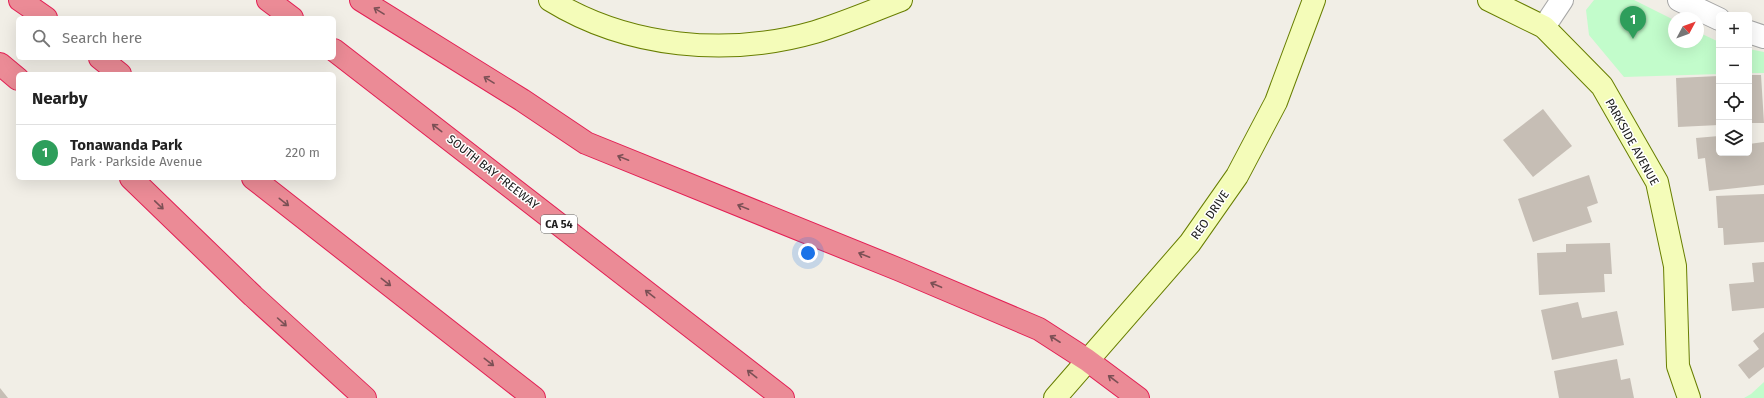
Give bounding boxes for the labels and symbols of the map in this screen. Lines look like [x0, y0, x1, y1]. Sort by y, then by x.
one-way arrow [373, 6, 385, 14]
pin: 1 [1620, 6, 1646, 39]
north arrow [1668, 12, 1704, 48]
one-way arrow [483, 75, 495, 83]
street label: PARKSIDE AVENUE [1602, 96, 1662, 188]
one-way arrow [431, 124, 442, 133]
street label: SOUTH BAY FREEWAY [444, 132, 542, 212]
one-way arrow [617, 153, 629, 161]
street label: REO DRIVE [1188, 188, 1232, 242]
one-way arrow [278, 198, 289, 206]
one-way arrow [154, 200, 164, 209]
one-way arrow [738, 202, 750, 210]
road number: CA 54 [541, 215, 577, 233]
your location [798, 243, 818, 263]
one-way arrow [858, 251, 870, 259]
one-way arrow [381, 278, 392, 287]
one-way arrow [931, 281, 943, 289]
one-way arrow [644, 290, 655, 298]
one-way arrow [276, 317, 286, 326]
one-way arrow [1049, 335, 1060, 343]
one-way arrow [483, 358, 494, 367]
one-way arrow [747, 370, 758, 378]
one-way arrow [1107, 375, 1118, 383]

